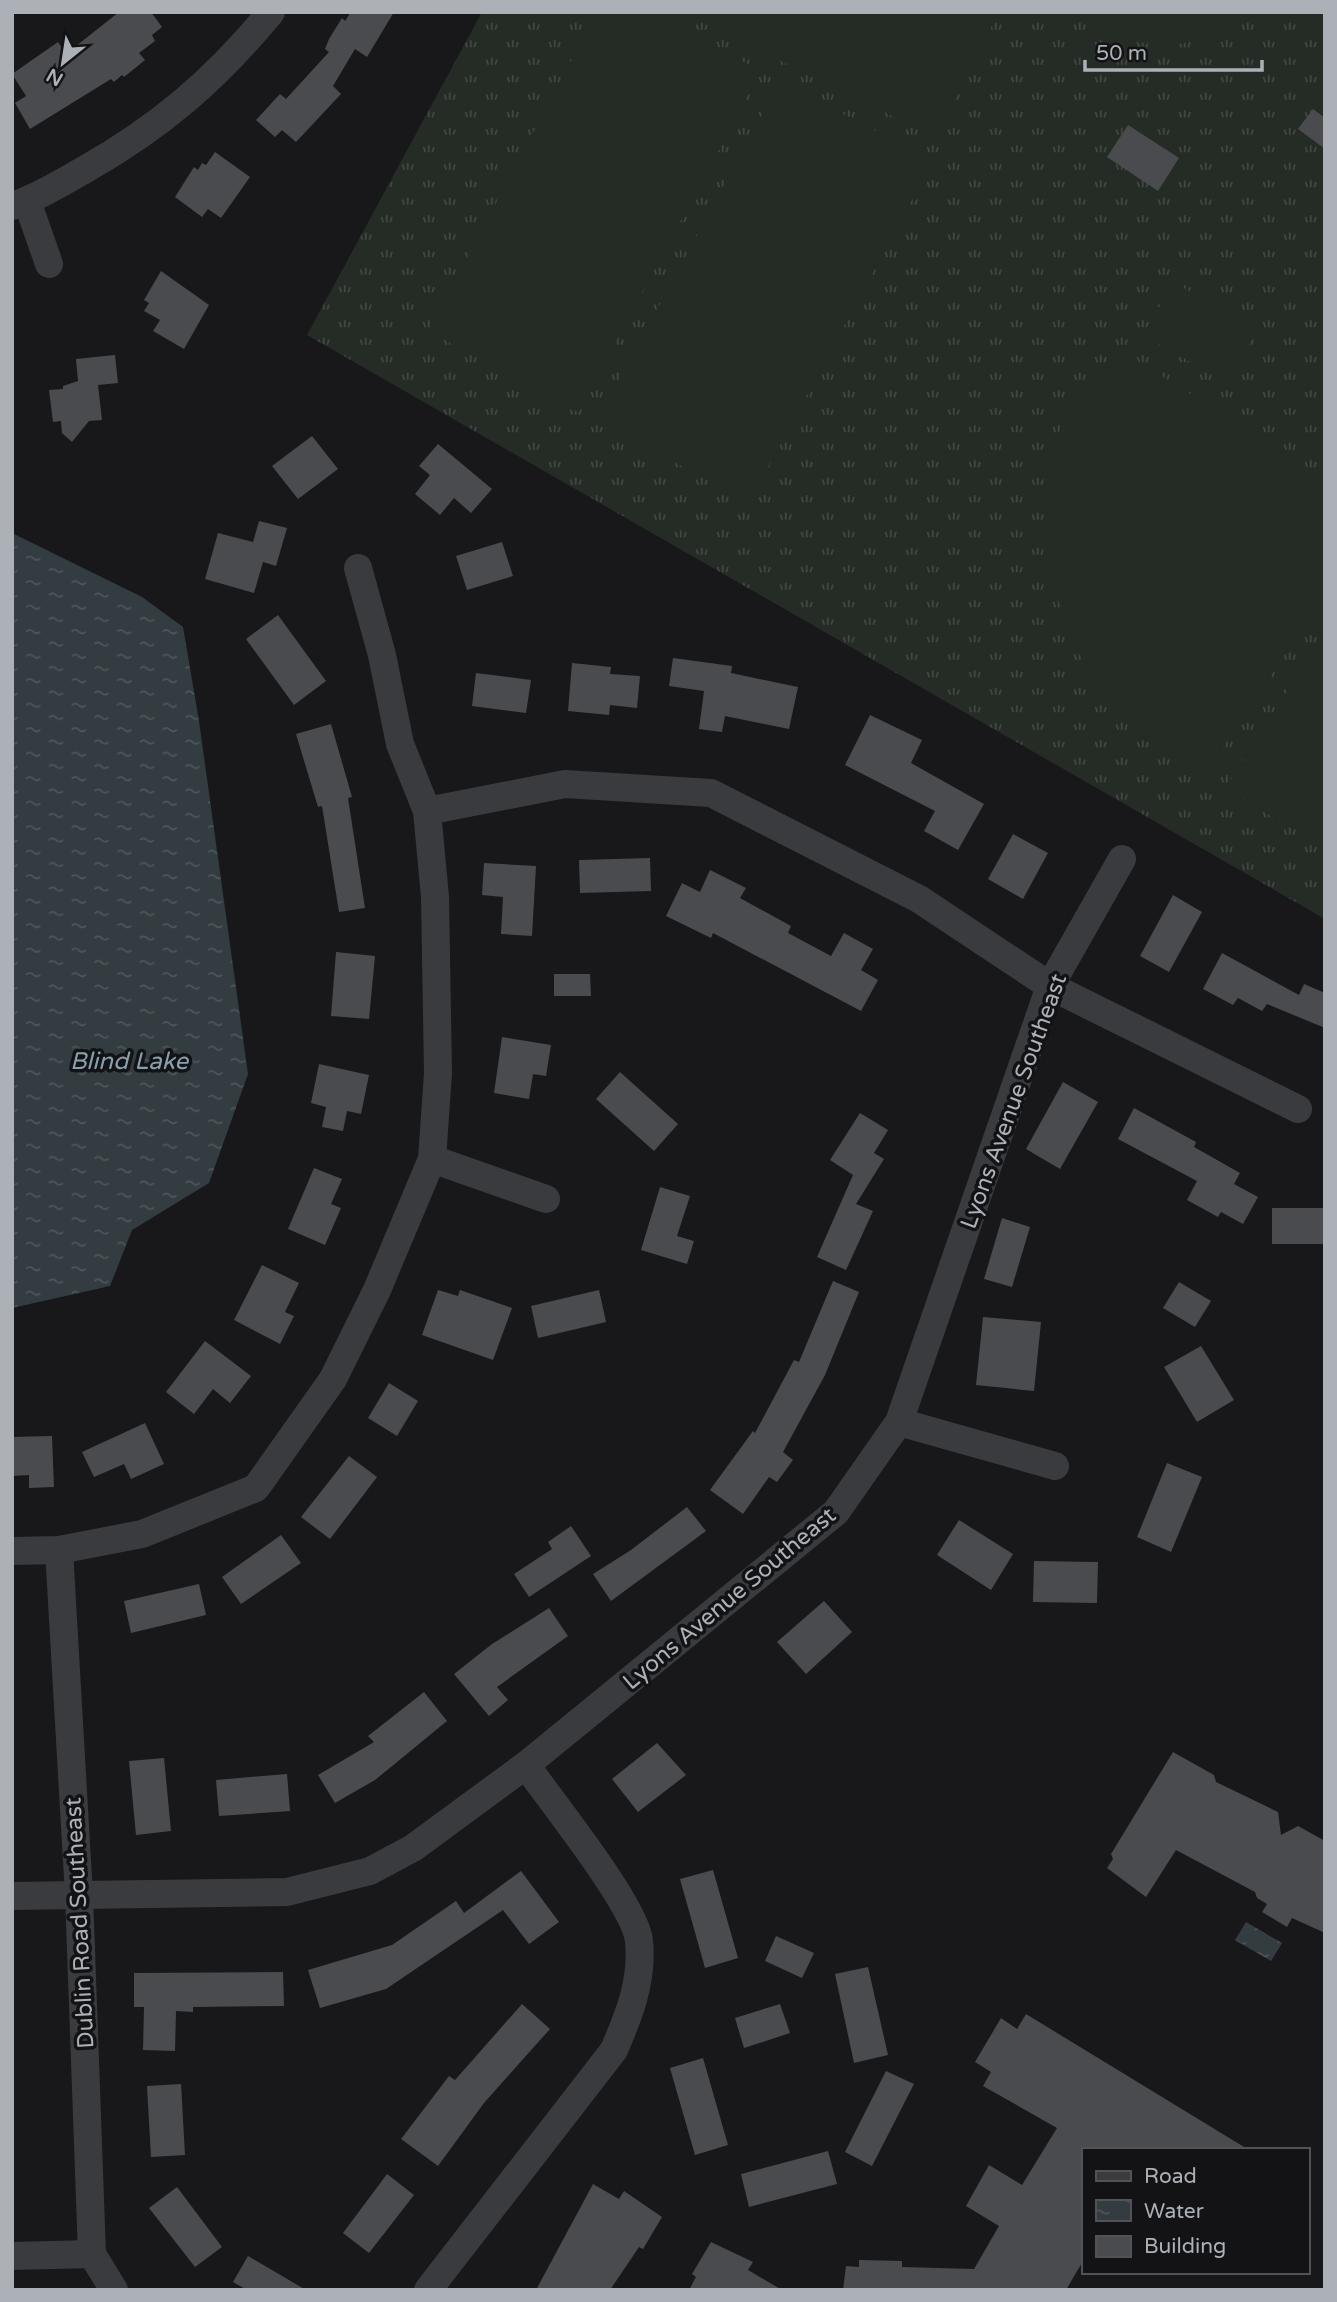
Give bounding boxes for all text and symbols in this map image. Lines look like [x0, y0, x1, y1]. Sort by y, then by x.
north arrow [28, 28, 98, 98]
scale bar [1085, 28, 1262, 72]
text: 50 m [1096, 41, 1147, 66]
text: N [43, 64, 67, 90]
street label: Lyons Avenue Southeast [955, 970, 1073, 1233]
water label: Blind Lake [70, 1047, 189, 1076]
street label: Lyons Avenue Southeast [617, 1501, 842, 1696]
street label: Dublin Road Southeast [59, 1796, 101, 2049]
legend [1082, 2148, 1309, 2274]
text: Road [1144, 2164, 1197, 2189]
text: Water [1144, 2199, 1204, 2224]
text: Building [1144, 2234, 1226, 2259]

